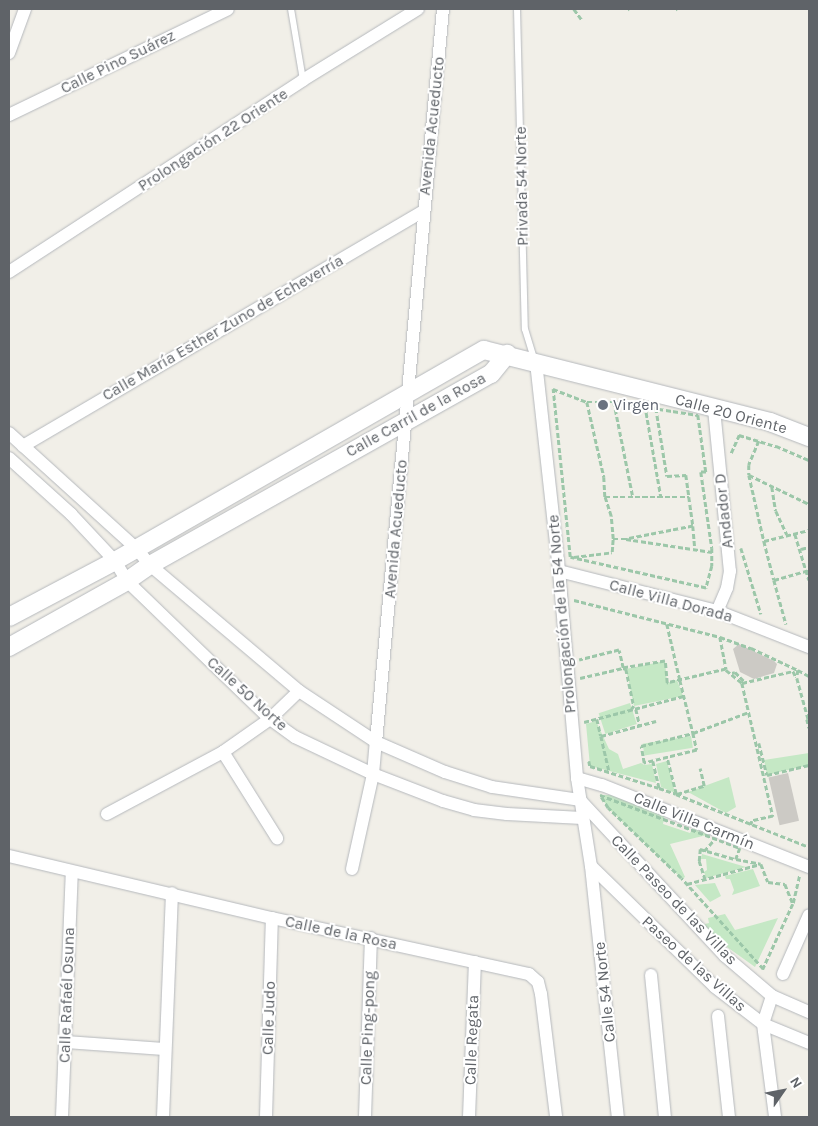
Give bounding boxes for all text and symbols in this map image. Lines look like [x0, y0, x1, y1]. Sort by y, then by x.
street label: Calle Pino Suárez [58, 26, 178, 98]
street label: Avenida Acueducto [415, 56, 449, 196]
street label: Prolongación 22 Oriente [135, 84, 291, 196]
street label: Privada 54 Norte [511, 126, 533, 246]
street label: Calle María Esther Zuno de Echeverría [99, 251, 347, 405]
street label: Calle Carril de la Rosa [343, 369, 489, 461]
street label: Calle 20 Oriente [673, 390, 789, 438]
place label: Virgen [613, 395, 659, 415]
marker: Virgen [597, 399, 609, 411]
street label: Avenida Acueducto [380, 459, 412, 599]
street label: Andador D [711, 472, 737, 550]
street label: Prolongación de la 54 Norte [544, 514, 580, 714]
street label: Calle Villa Dorada [607, 575, 735, 627]
street label: Calle 50 Norte [203, 653, 291, 735]
street label: Calle Villa Carmín [631, 788, 757, 854]
street label: Calle Paseo de las Villas [607, 831, 741, 969]
street label: Calle de la Rosa [283, 912, 399, 954]
street label: Paseo de las Villas [638, 912, 750, 1016]
street label: Calle Rafaél Osuna [55, 927, 79, 1063]
street label: Calle 54 Norte [590, 941, 620, 1043]
street label: Calle Ping-pong [356, 971, 380, 1085]
street label: Calle Judo [258, 981, 280, 1055]
street label: Calle Regata [461, 995, 483, 1085]
north arrow [758, 1066, 808, 1116]
text: N [786, 1074, 806, 1091]

